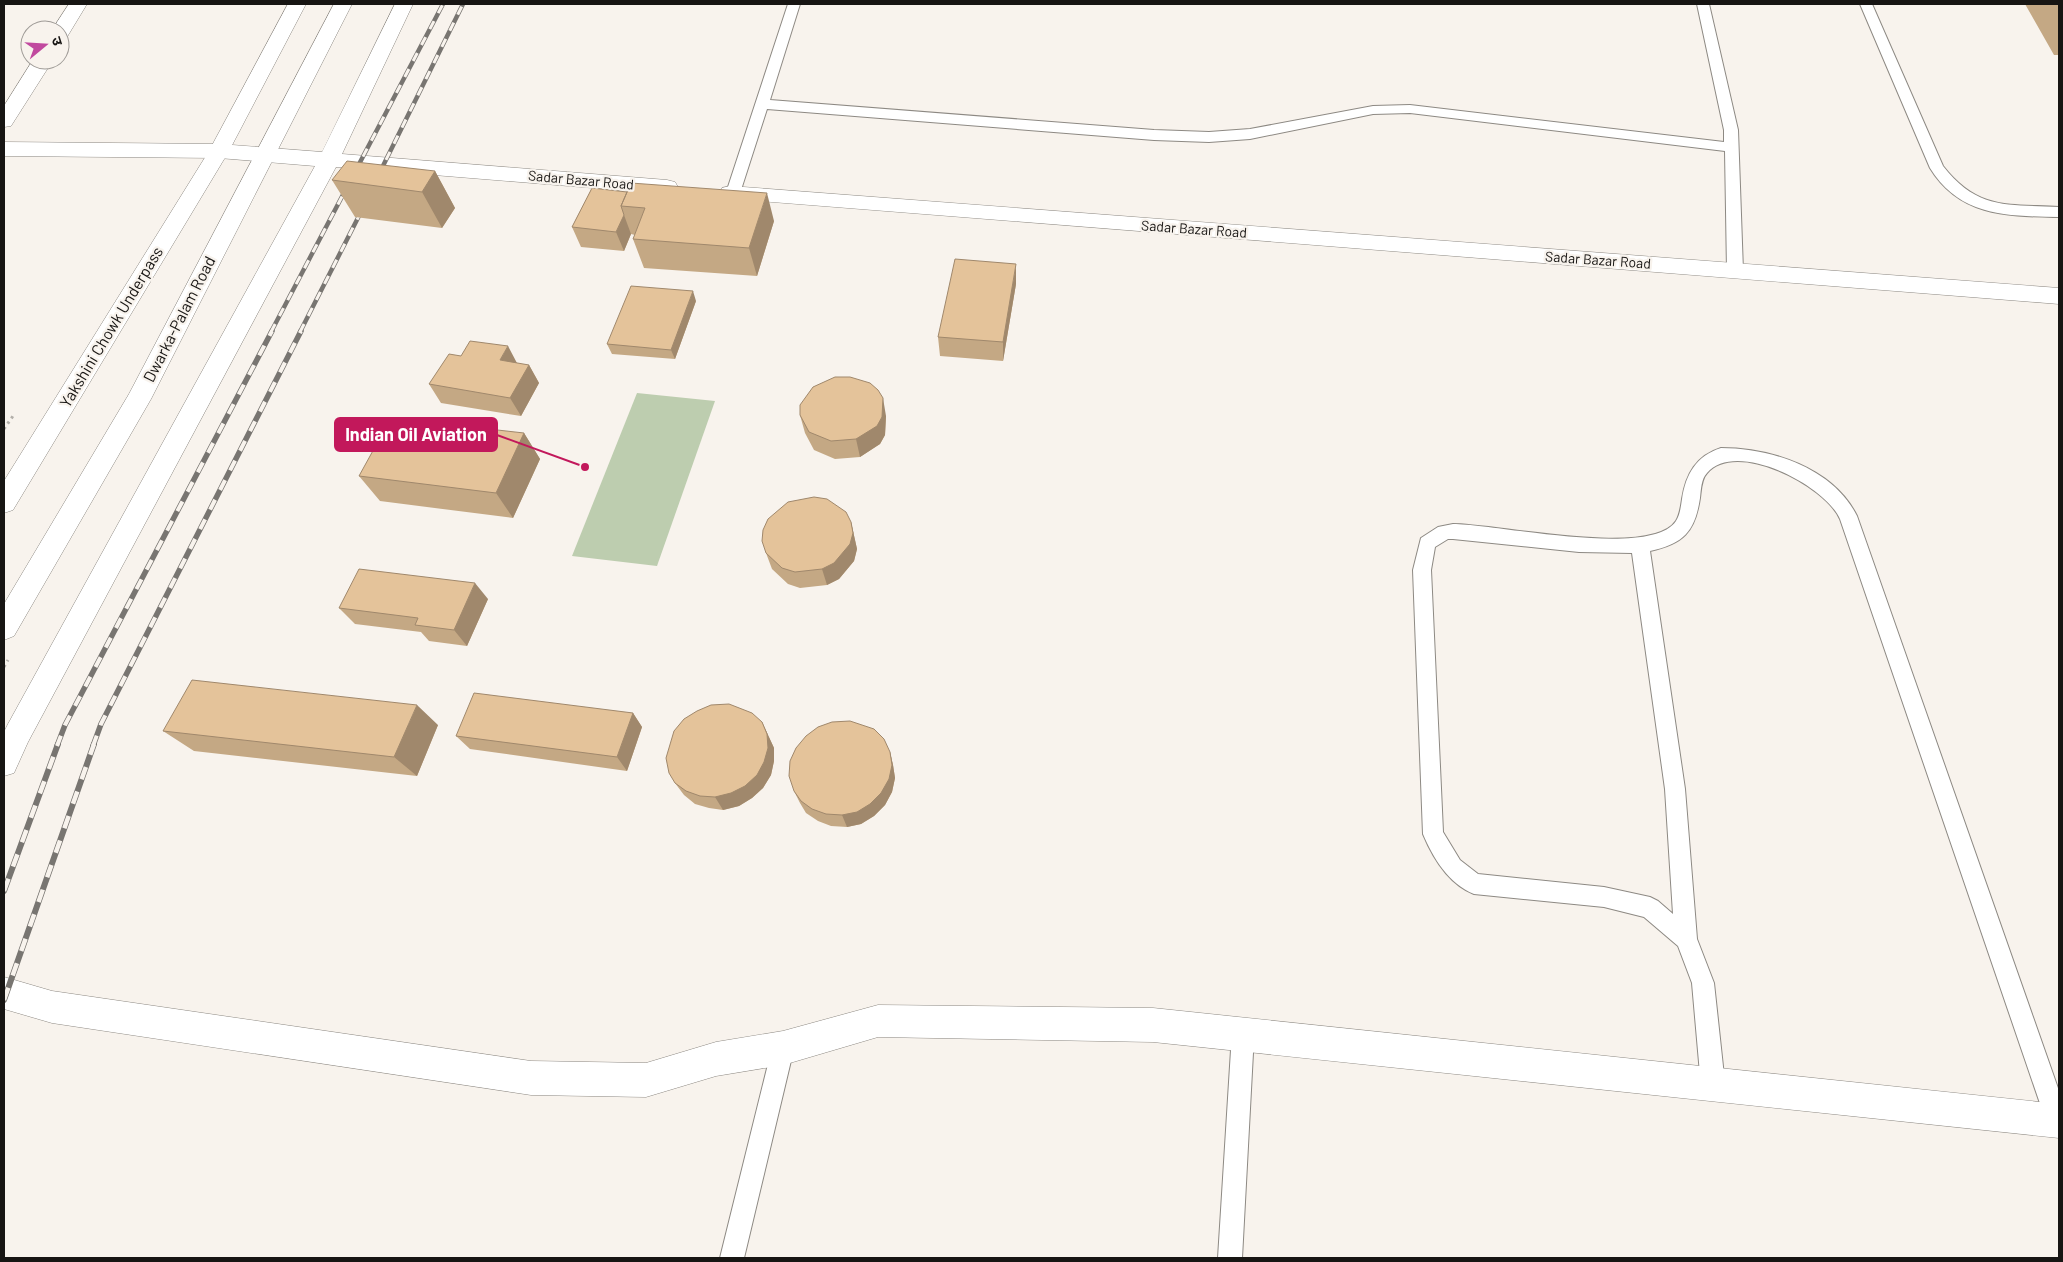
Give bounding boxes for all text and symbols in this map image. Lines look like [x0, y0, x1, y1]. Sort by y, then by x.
north arrow [20, 20, 70, 70]
text: उ [48, 34, 67, 48]
street label: Sadar Bazar Road [527, 166, 635, 193]
street label: Sadar Bazar Road [1141, 216, 1248, 241]
street label: Yakshini Chowk Underpass [55, 243, 166, 411]
street label: Sadar Bazar Road [1545, 247, 1652, 272]
street label: Dwarka-Palam Road [139, 253, 219, 385]
callout: Indian Oil Aviation [335, 418, 497, 451]
text: Indian Oil Aviation [345, 423, 487, 445]

